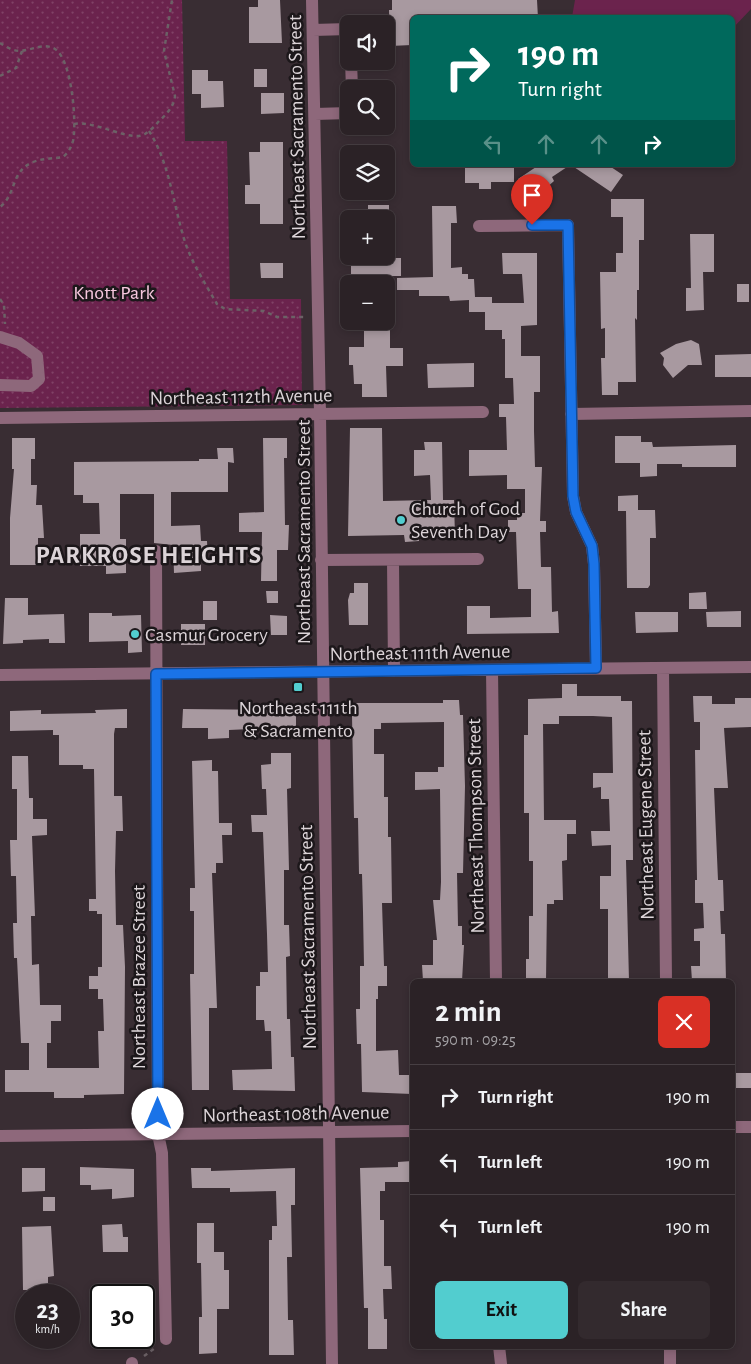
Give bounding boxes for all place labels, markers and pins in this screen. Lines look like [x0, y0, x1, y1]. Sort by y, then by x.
pin [511, 174, 553, 225]
place label: Church of God Seventh Day [411, 499, 520, 542]
marker: Church of God Seventh Day [395, 514, 407, 526]
place label: Casmur Grocery [145, 625, 268, 645]
marker: Casmur Grocery [129, 628, 141, 640]
marker: Northeast 111th & Sacramento [292, 681, 304, 693]
place label: Northeast 111th & Sacramento [238, 698, 358, 741]

